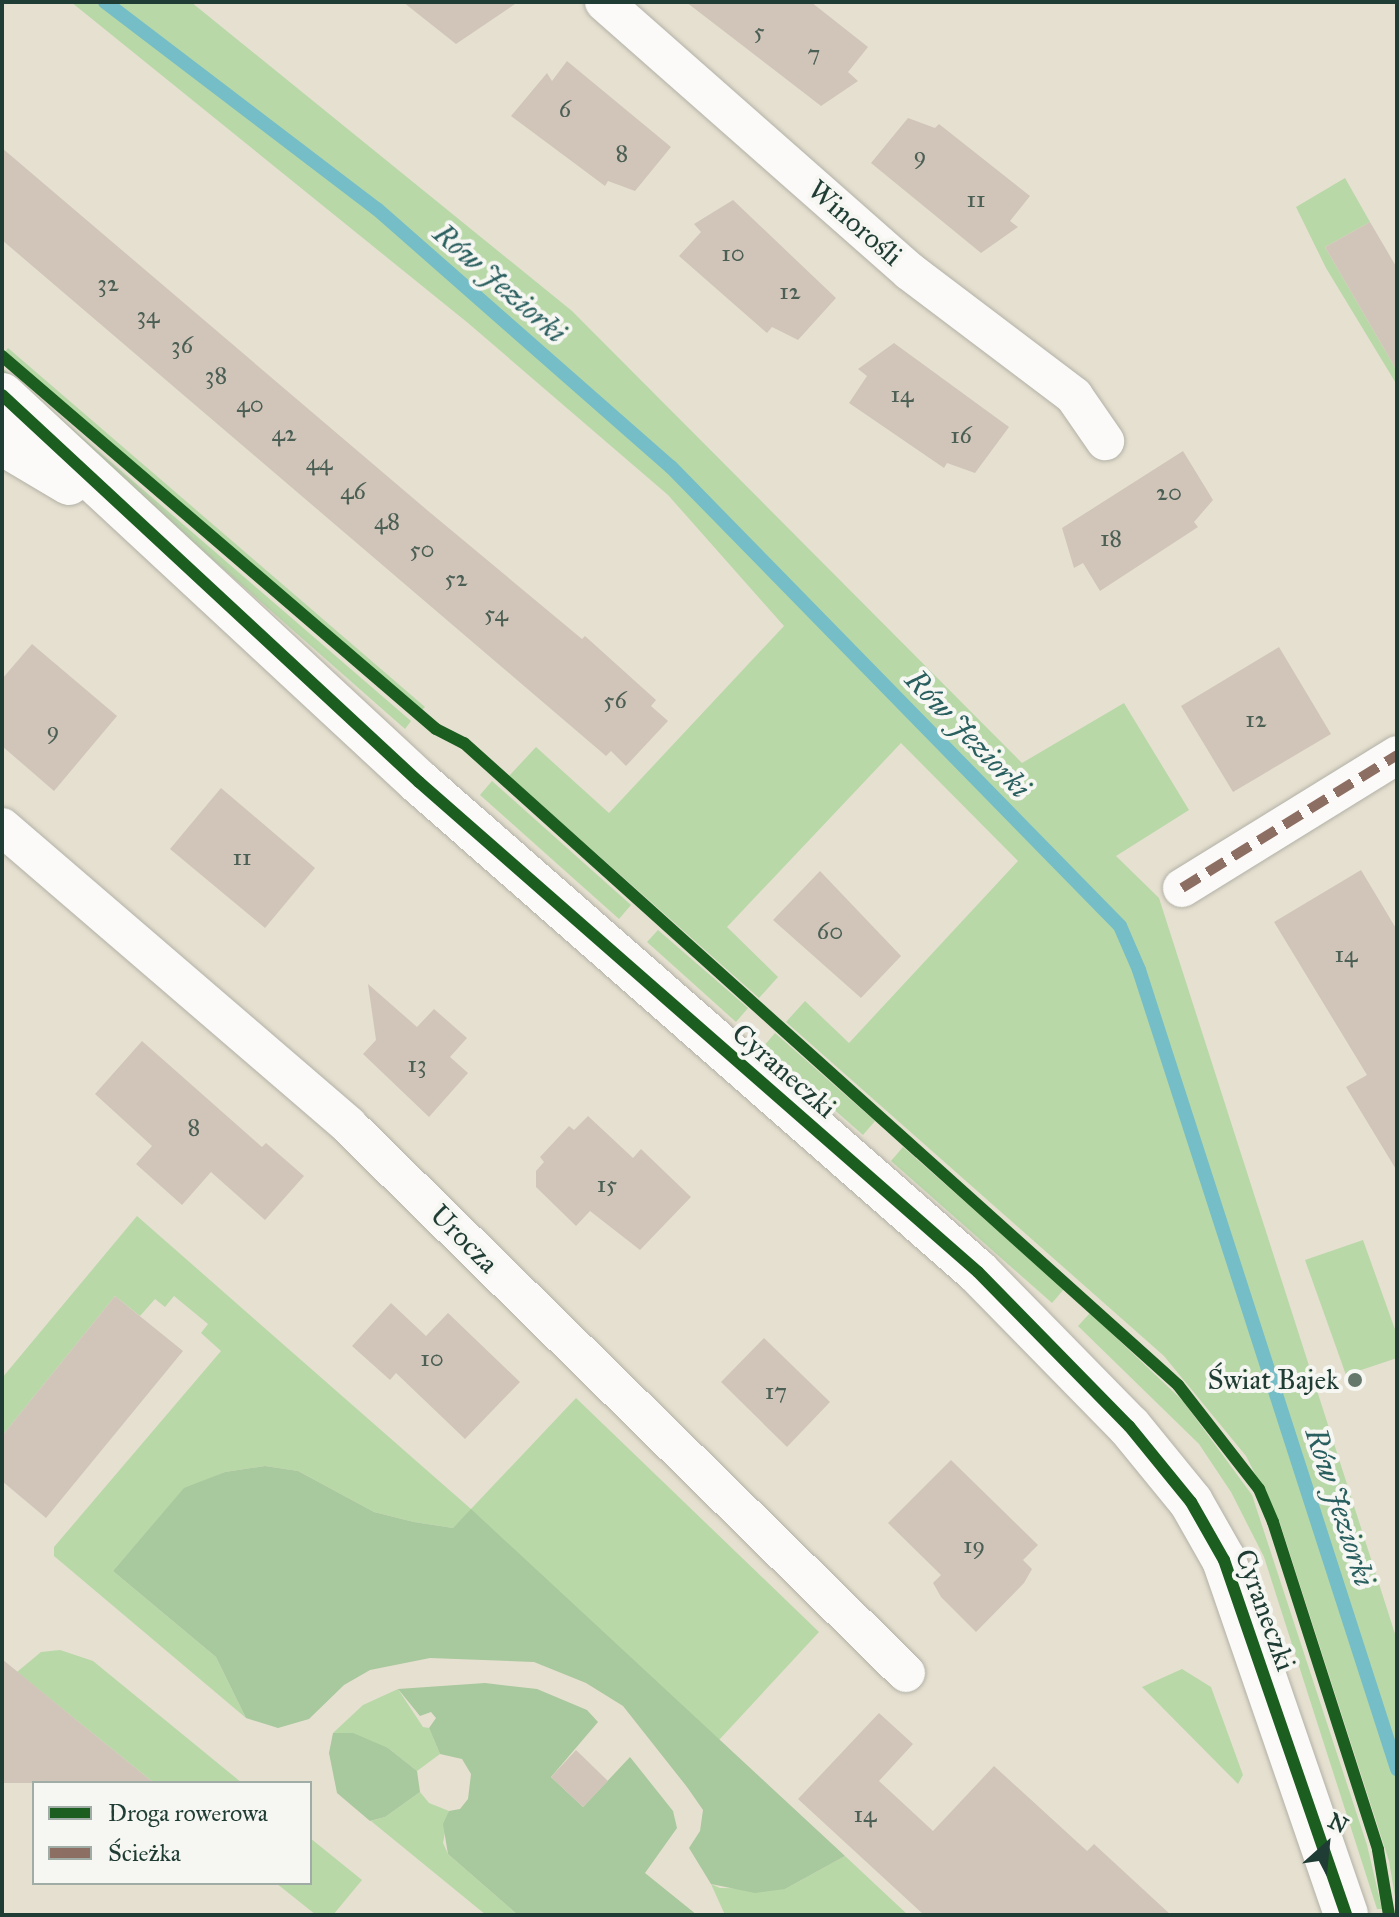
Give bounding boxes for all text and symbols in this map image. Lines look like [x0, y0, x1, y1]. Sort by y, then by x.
house number: 5 [753, 18, 765, 46]
house number: 7 [808, 40, 820, 68]
house number: 6 [559, 96, 571, 124]
house number: 8 [616, 140, 628, 168]
house number: 9 [914, 142, 926, 170]
street label: Winorośli [801, 173, 909, 273]
house number: 11 [967, 186, 985, 214]
water label: Rów Jeziorki [426, 215, 574, 351]
house number: 10 [721, 240, 745, 268]
house number: 32 [97, 270, 119, 298]
house number: 12 [779, 278, 801, 306]
house number: 34 [137, 302, 159, 330]
house number: 36 [171, 332, 193, 360]
house number: 38 [205, 362, 227, 390]
house number: 14 [891, 381, 913, 409]
house number: 40 [236, 391, 264, 419]
house number: 42 [271, 420, 297, 448]
house number: 16 [950, 422, 972, 450]
house number: 44 [306, 449, 332, 477]
house number: 46 [340, 478, 366, 506]
house number: 20 [1156, 479, 1182, 507]
house number: 48 [374, 508, 400, 536]
house number: 18 [1100, 525, 1122, 553]
house number: 50 [409, 536, 435, 564]
house number: 52 [445, 565, 467, 593]
house number: 54 [484, 600, 508, 628]
water label: Rów Jeziorki [898, 662, 1038, 806]
house number: 56 [603, 687, 627, 715]
house number: 12 [1245, 706, 1267, 734]
house number: 9 [47, 717, 59, 745]
house number: 11 [233, 844, 251, 872]
house number: 60 [817, 918, 843, 946]
house number: 14 [1335, 941, 1357, 969]
street label: Cyraneczki [725, 1017, 843, 1125]
house number: 13 [407, 1051, 427, 1079]
house number: 8 [188, 1114, 200, 1142]
house number: 15 [597, 1171, 617, 1199]
street label: Urocza [423, 1198, 505, 1280]
house number: 10 [420, 1345, 444, 1373]
place label: Świat Bajek [1208, 1363, 1339, 1397]
marker: Świat Bajek [1346, 1371, 1364, 1389]
house number: 17 [765, 1378, 787, 1406]
water label: Rów Jeziorki [1297, 1423, 1383, 1591]
house number: 19 [963, 1532, 985, 1560]
street label: Cyraneczki [1228, 1545, 1302, 1675]
legend [32, 1781, 312, 1885]
text: Droga rowerowa [108, 1798, 268, 1828]
house number: 14 [854, 1801, 876, 1829]
north arrow [1287, 1805, 1367, 1885]
text: N [1324, 1807, 1353, 1839]
text: Ścieżka [108, 1838, 181, 1868]

